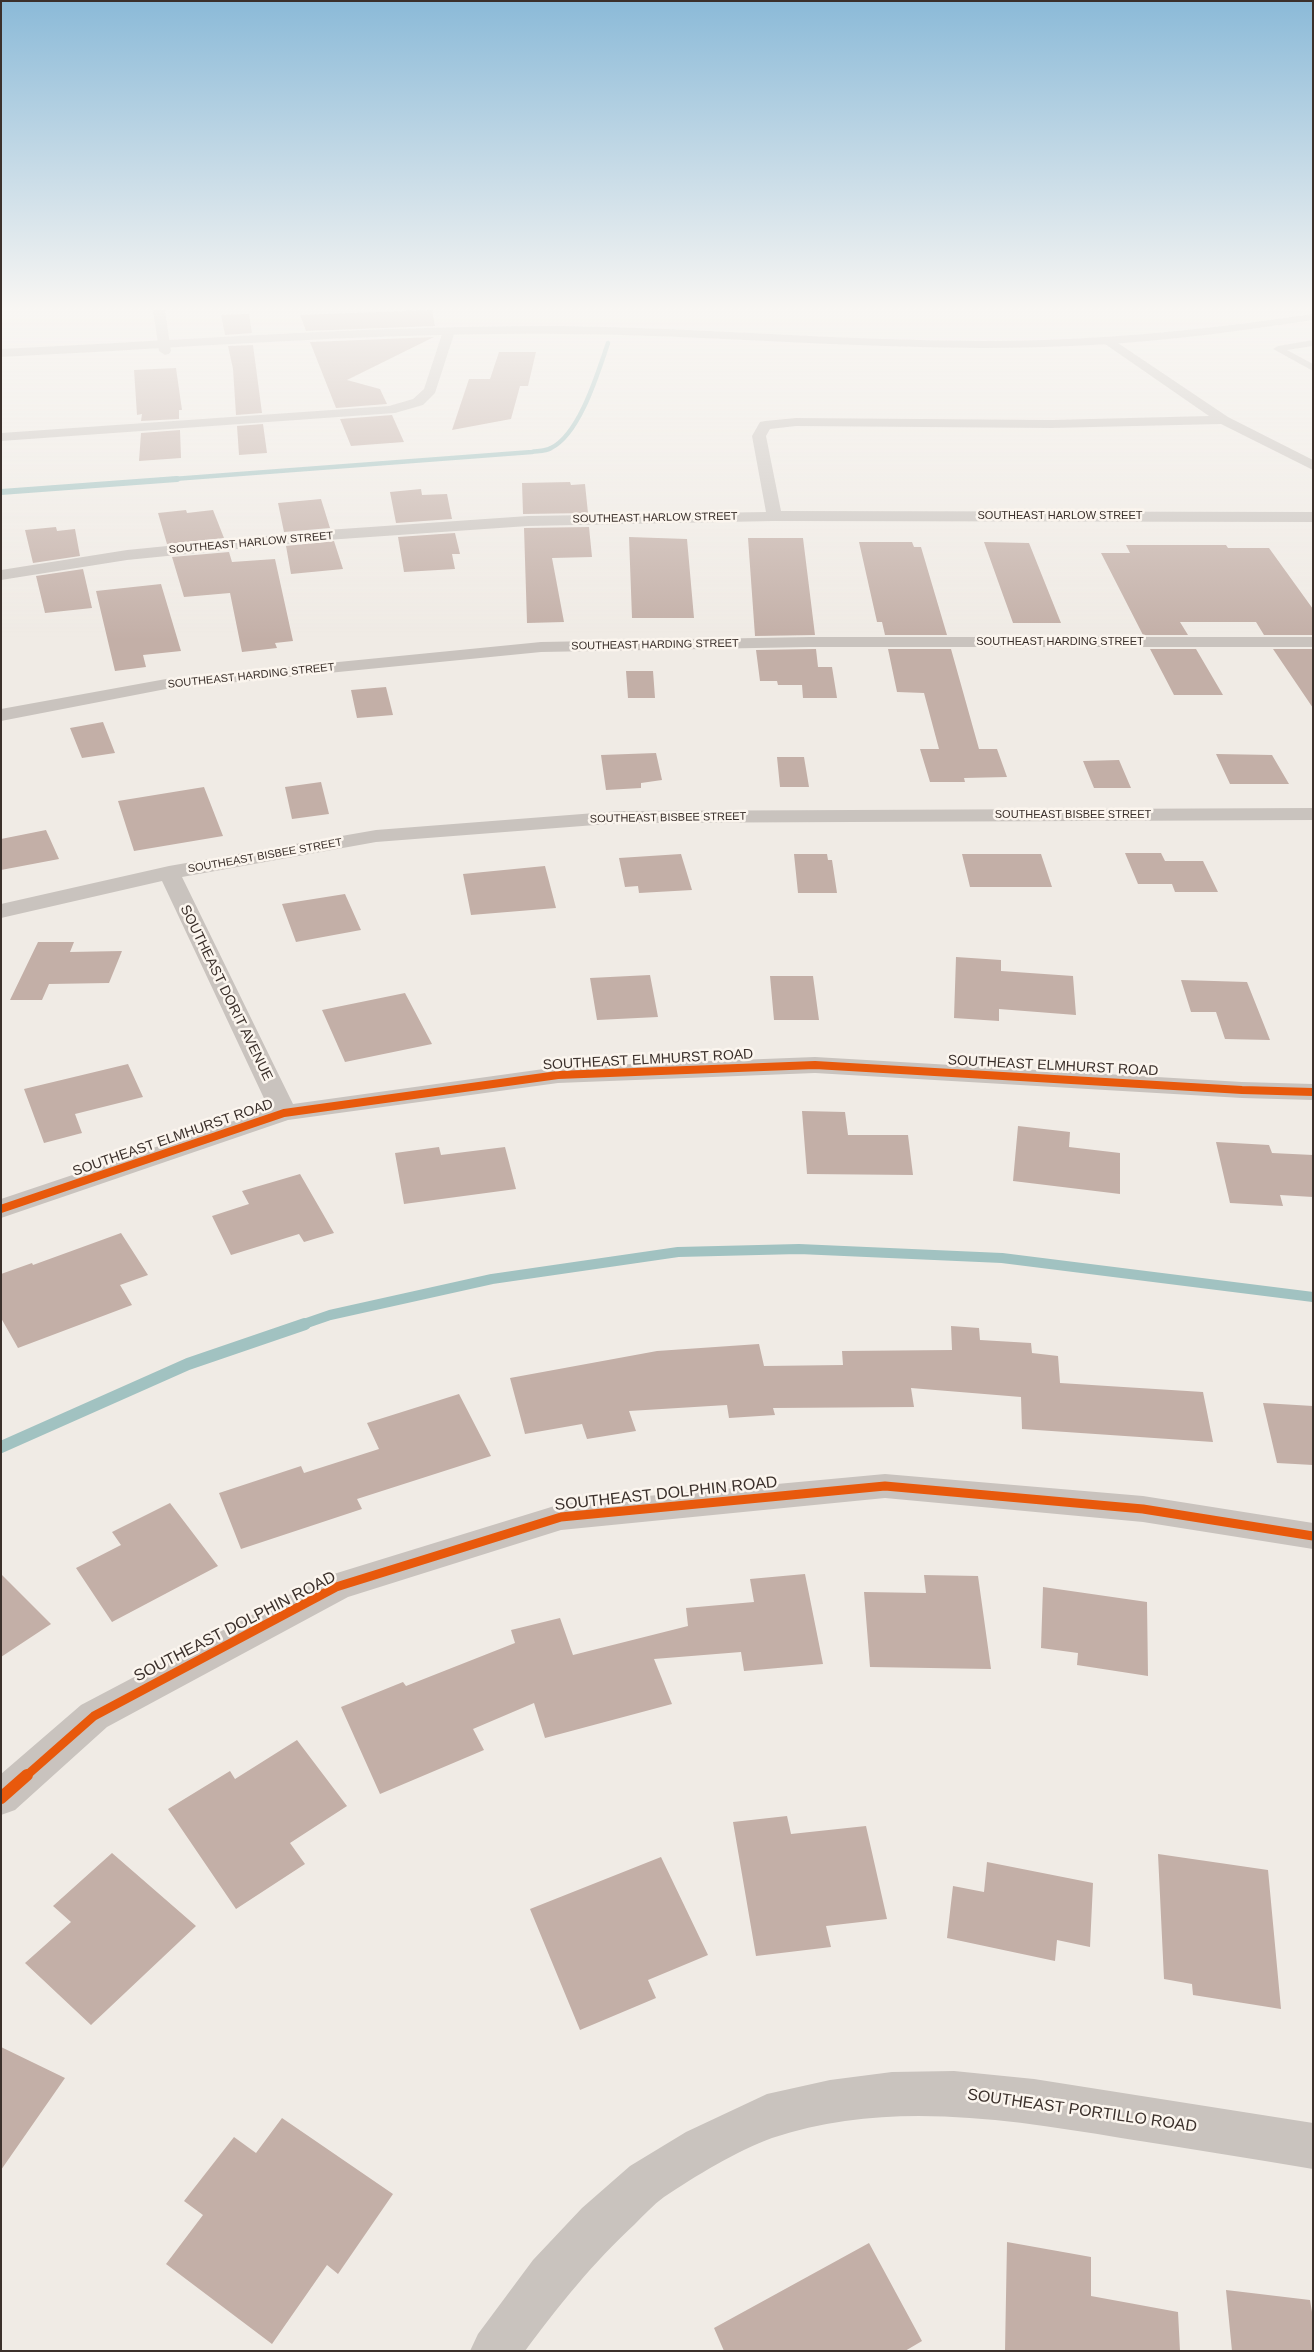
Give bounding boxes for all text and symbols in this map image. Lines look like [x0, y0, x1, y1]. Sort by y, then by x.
street label: SOUTHEAST HARLOW STREET [977, 509, 1143, 523]
street label: SOUTHEAST HARLOW STREET [572, 510, 738, 526]
street label: SOUTHEAST HARLOW STREET [168, 529, 334, 557]
street label: SOUTHEAST HARDING STREET [976, 635, 1144, 649]
street label: SOUTHEAST HARDING STREET [571, 637, 739, 653]
street label: SOUTHEAST HARDING STREET [167, 661, 335, 691]
street label: SOUTHEAST BISBEE STREET [995, 808, 1151, 822]
street label: SOUTHEAST BISBEE STREET [590, 810, 746, 826]
street label: SOUTHEAST BISBEE STREET [187, 836, 343, 876]
street label: SOUTHEAST DORIT AVENUE [176, 902, 276, 1084]
street label: SOUTHEAST ELMHURST ROAD [542, 1046, 754, 1074]
street label: SOUTHEAST ELMHURST ROAD [947, 1052, 1159, 1080]
street label: SOUTHEAST ELMHURST ROAD [71, 1096, 275, 1180]
street label: SOUTHEAST DOLPHIN ROAD [554, 1473, 778, 1515]
street label: SOUTHEAST DOLPHIN ROAD [131, 1568, 339, 1686]
street label: SOUTHEAST PORTILLO ROAD [966, 2085, 1198, 2137]

